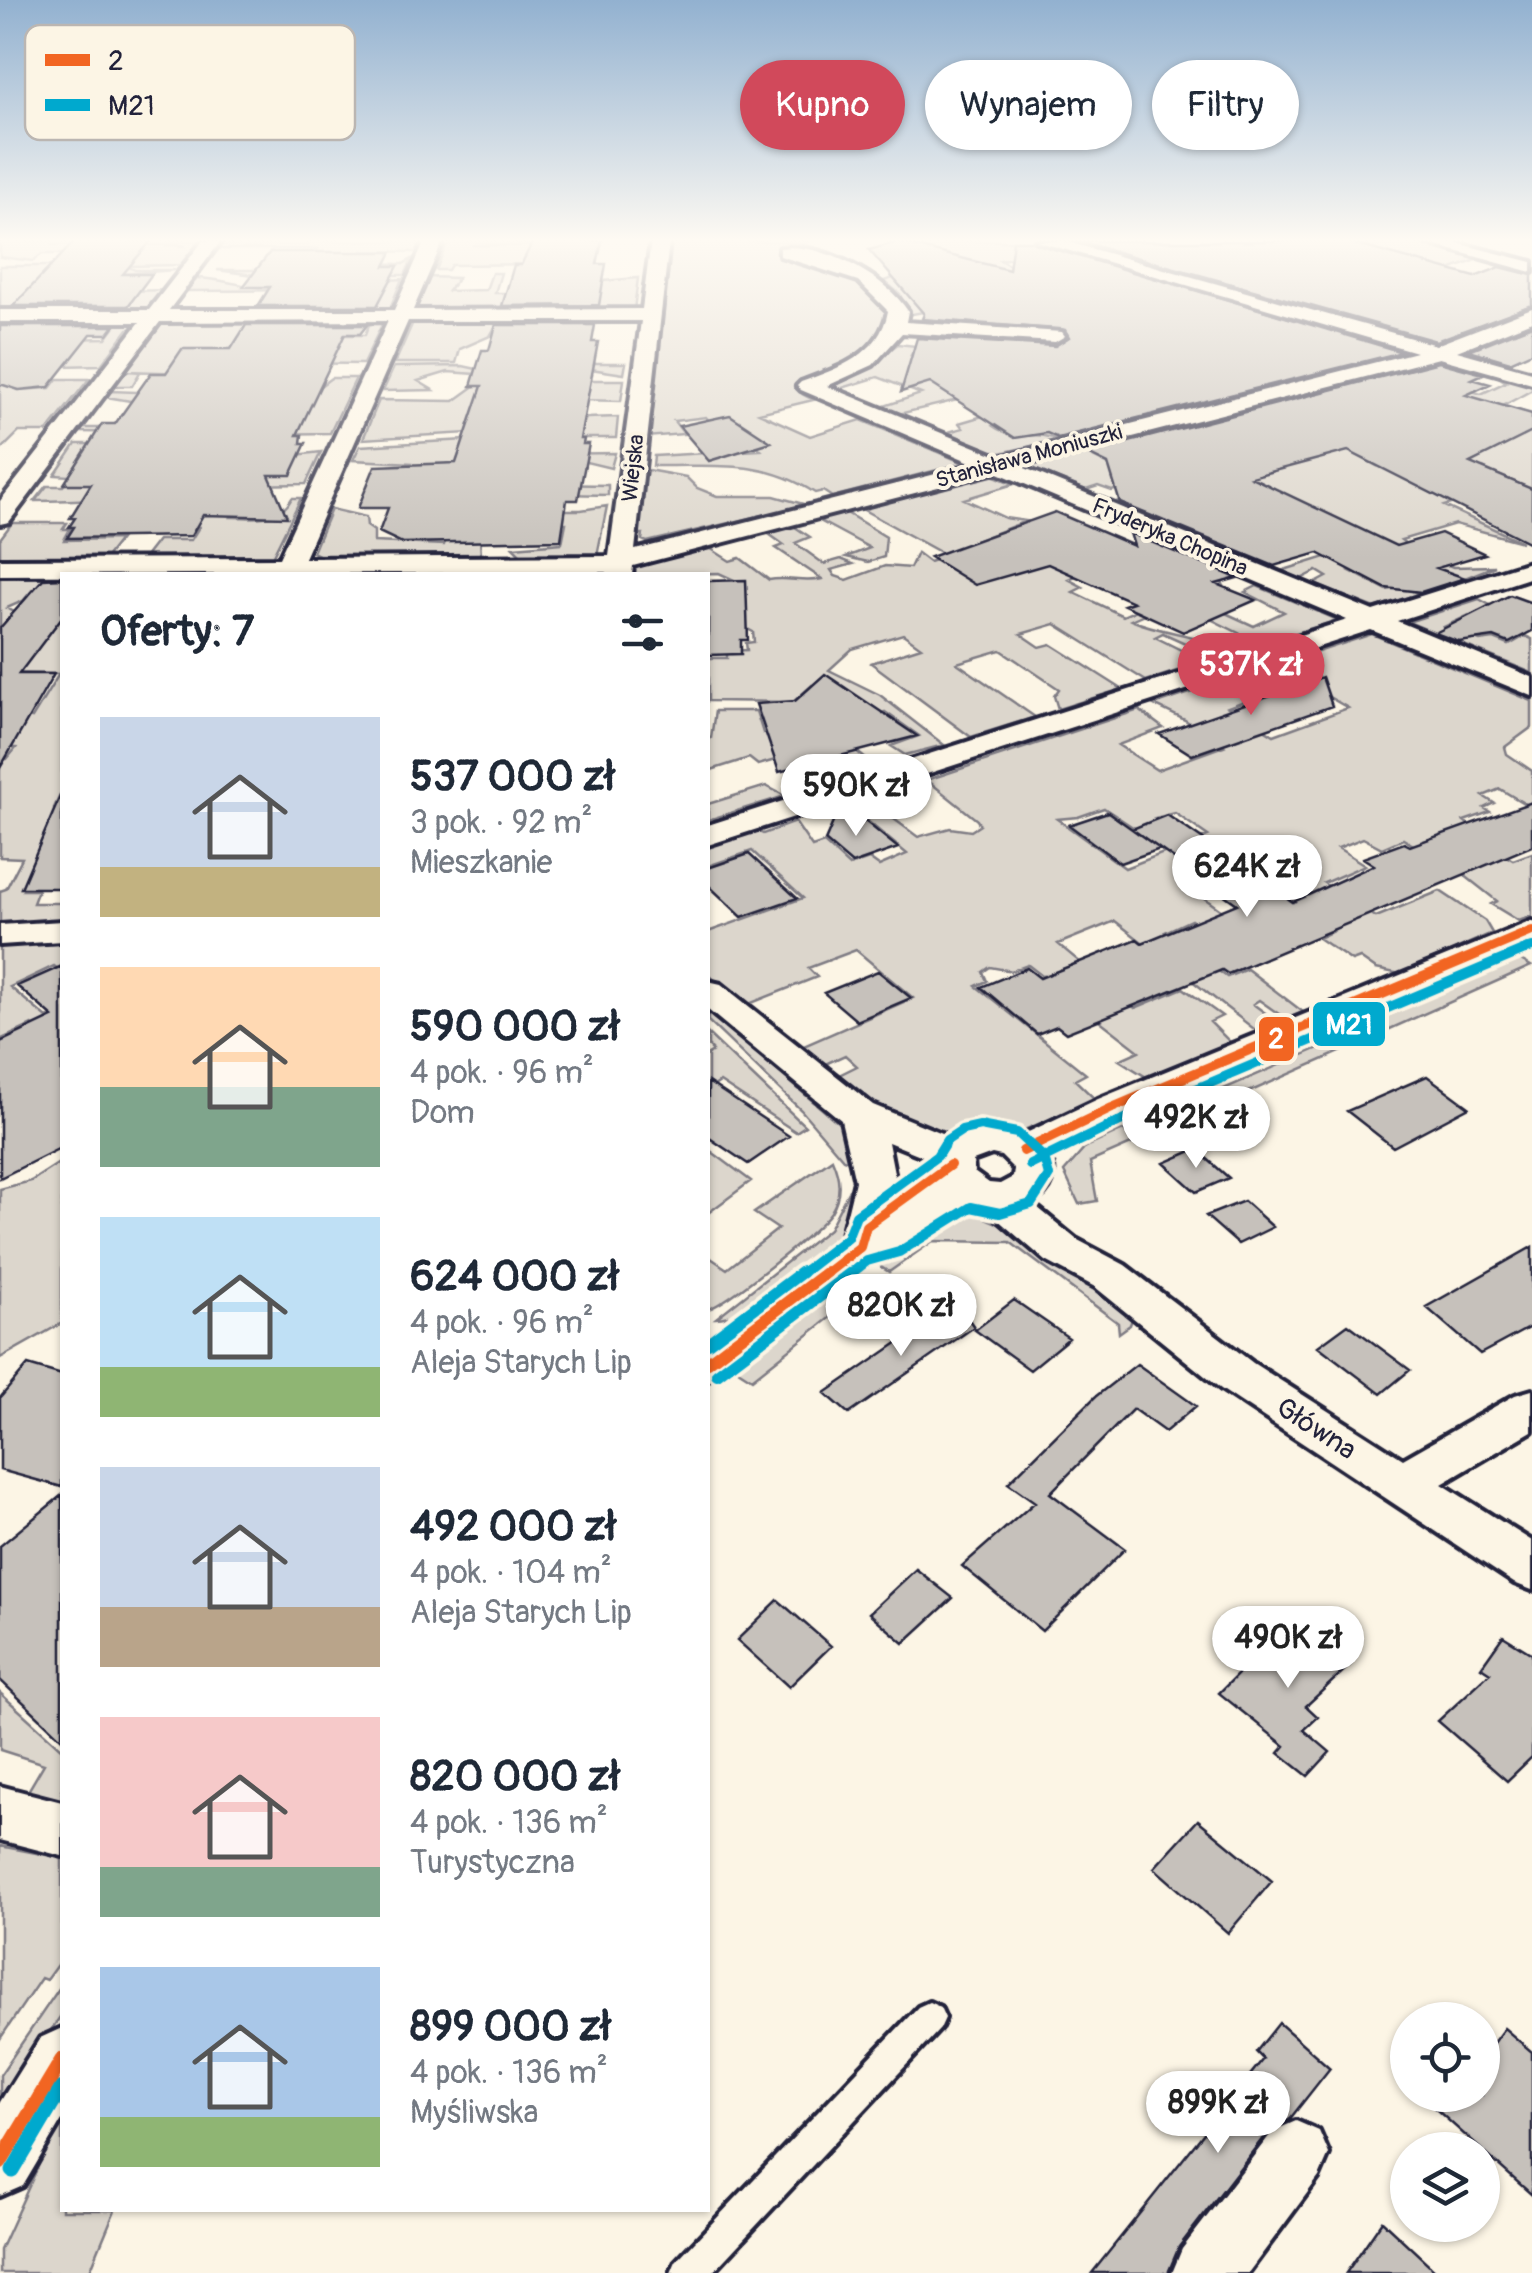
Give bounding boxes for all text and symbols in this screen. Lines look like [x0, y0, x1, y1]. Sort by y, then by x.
legend [25, 25, 355, 140]
text: 2 [108, 44, 124, 79]
chip: Kupno [740, 60, 905, 150]
chip: Wynajem [925, 60, 1132, 150]
chip: Filtry [1152, 60, 1299, 150]
text: M21 [108, 89, 155, 124]
street label: Stanisława Moniuszki [933, 418, 1126, 494]
street label: Wiejska [616, 433, 650, 503]
street label: Fryderyka Chopina [1088, 492, 1252, 582]
icon: filters [615, 605, 670, 660]
text: Oferty: 7 [100, 606, 254, 658]
pin: 537K zł [1159, 633, 1343, 718]
text: 537K zł [1200, 645, 1302, 685]
text: 537 000 zł [410, 751, 615, 803]
pin: 590K zł [764, 754, 948, 839]
icon: home [180, 757, 300, 877]
text: 590K zł [803, 766, 909, 806]
text: 3 pok. · 92 m² [410, 803, 592, 843]
pin: 624K zł [1155, 835, 1339, 920]
text: Mieszkanie [410, 843, 552, 883]
text: 624K zł [1194, 847, 1300, 887]
line badge: M21 [1311, 1000, 1387, 1048]
text: 590 000 zł [410, 1001, 620, 1053]
icon: home [180, 1007, 300, 1127]
text: M21 [1326, 1008, 1372, 1043]
line badge: 2 [1257, 1015, 1296, 1063]
text: 2 [1268, 1022, 1284, 1057]
text: 4 pok. · 96 m² [410, 1053, 594, 1093]
pin: 492K zł [1104, 1086, 1288, 1171]
text: Dom [410, 1093, 475, 1133]
text: 492K zł [1144, 1098, 1248, 1138]
text: 624 000 zł [410, 1251, 619, 1303]
icon: home [180, 1257, 300, 1377]
pin: 820K zł [809, 1274, 993, 1359]
text: 820K zł [848, 1286, 954, 1326]
text: 4 pok. · 96 m² [410, 1303, 594, 1343]
text: Aleja Starych Lip [410, 1343, 632, 1383]
street label: Główna [1269, 1390, 1363, 1468]
text: 492 000 zł [410, 1501, 616, 1553]
icon: home [180, 1507, 300, 1627]
text: 4 pok. · 104 m² [410, 1553, 612, 1593]
text: Aleja Starych Lip [410, 1593, 632, 1633]
pin: 490K zł [1196, 1606, 1380, 1691]
text: 490K zł [1234, 1618, 1342, 1658]
text: 820 000 zł [410, 1751, 620, 1803]
icon: home [180, 1757, 300, 1877]
text: 4 pok. · 136 m² [410, 1803, 608, 1843]
text: Turystyczna [410, 1843, 575, 1883]
text: 899 000 zł [410, 2001, 611, 2053]
map controls [1390, 2002, 1500, 2242]
button: locate [1390, 2002, 1500, 2112]
icon: home [180, 2007, 300, 2127]
text: 4 pok. · 136 m² [410, 2053, 608, 2093]
pin: 899K zł [1126, 2071, 1310, 2156]
text: 899K zł [1168, 2083, 1268, 2123]
text: Myśliwska [410, 2093, 538, 2133]
button: layers [1390, 2132, 1500, 2242]

